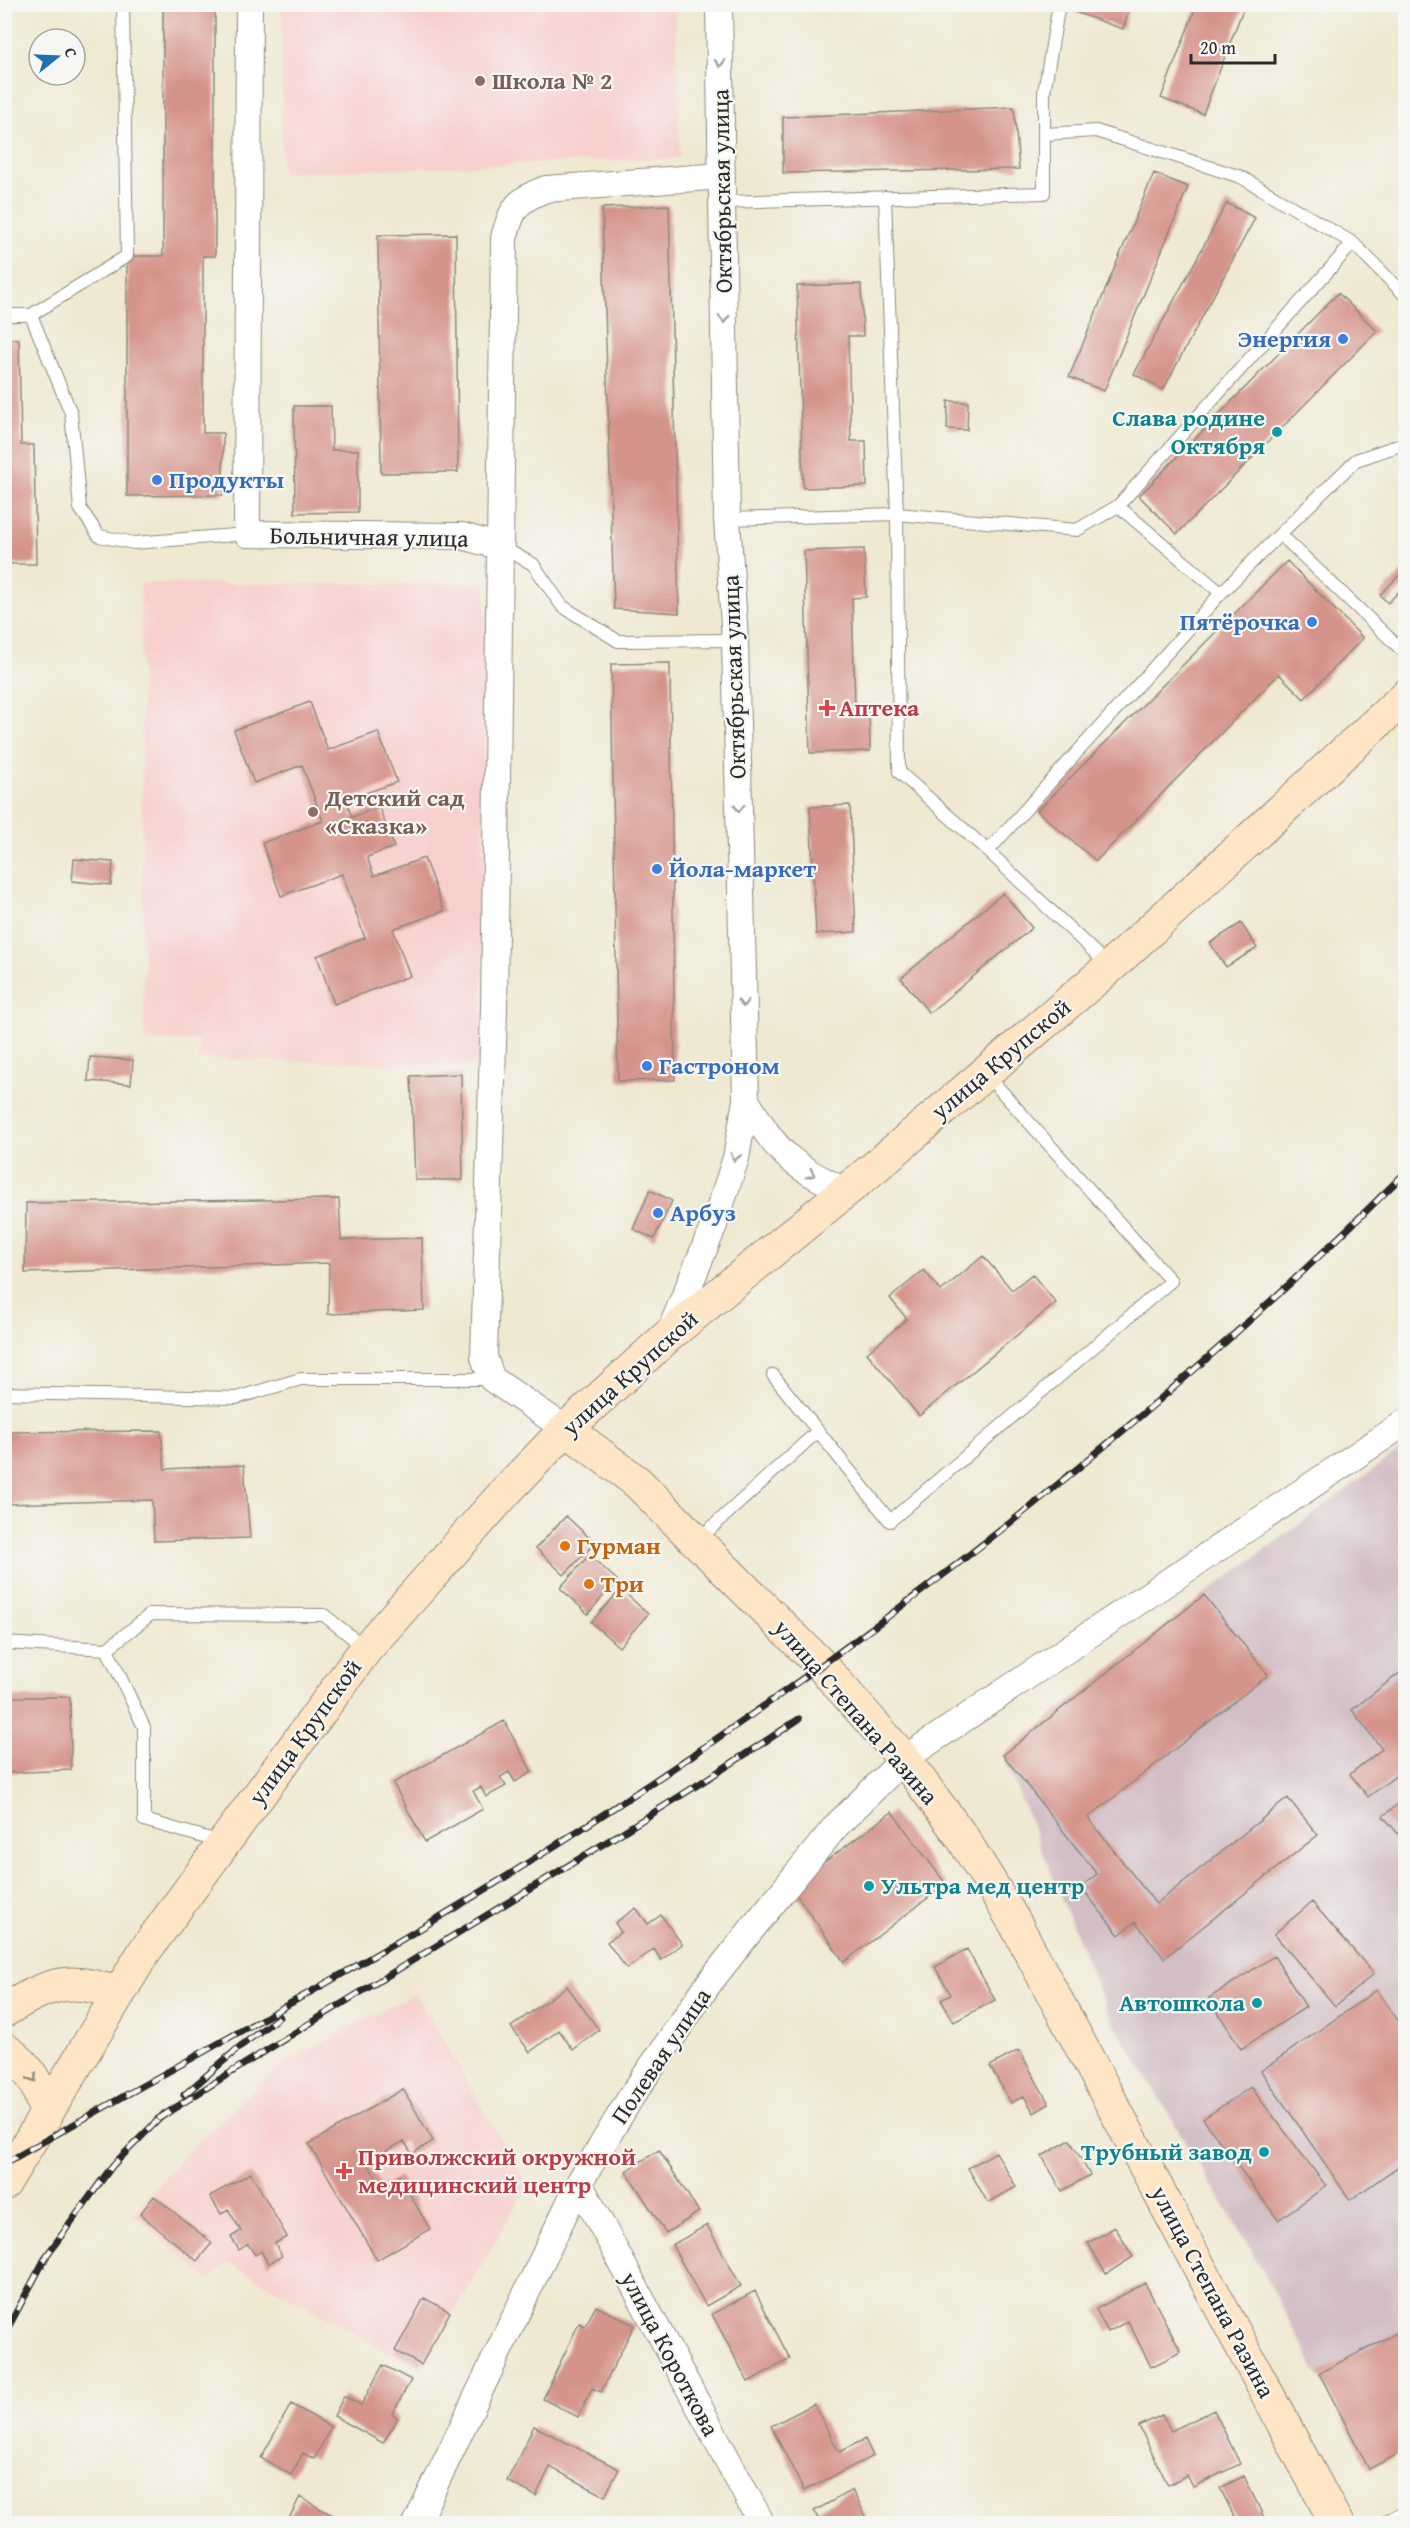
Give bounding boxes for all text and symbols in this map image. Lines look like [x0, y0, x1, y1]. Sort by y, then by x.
north arrow [27, 27, 87, 87]
scale bar [1191, 27, 1275, 65]
text: 20 m [1200, 34, 1236, 61]
text: С [58, 44, 84, 60]
one-way arrow [714, 58, 726, 67]
place label: Школа № 2 [492, 63, 612, 98]
marker: Школа № 2 [473, 74, 487, 88]
street label: Октябрьская улица [702, 88, 741, 293]
one-way arrow [718, 314, 730, 323]
place label: Энергия [1238, 321, 1331, 356]
marker: Энергия [1336, 332, 1350, 346]
place label: Слава родине Октября [1112, 400, 1265, 463]
marker: Слава родине Октября [1270, 425, 1284, 439]
place label: Продукты [169, 462, 285, 497]
marker: Продукты [150, 473, 164, 487]
street label: Больничная улица [269, 517, 469, 556]
street label: Октябрьская улица [712, 574, 755, 780]
place label: Пятёрочка [1180, 604, 1301, 639]
marker: Пятёрочка [1305, 615, 1319, 629]
place label: Аптека [839, 690, 920, 725]
marker: Аптека [820, 701, 834, 715]
place label: Детский сад «Сказка» [324, 780, 465, 843]
one-way arrow [732, 803, 745, 812]
marker: Детский сад «Сказка» [306, 805, 320, 819]
place label: Йола-маркет [669, 851, 816, 886]
marker: Йола-маркет [650, 862, 664, 876]
street label: улица Крупской [922, 990, 1078, 1128]
one-way arrow [737, 998, 749, 1007]
place label: Гастроном [659, 1048, 780, 1083]
marker: Гастроном [640, 1059, 654, 1073]
one-way arrow [730, 1152, 743, 1162]
one-way arrow [804, 1167, 815, 1179]
place label: Арбуз [670, 1195, 736, 1230]
marker: Арбуз [651, 1206, 665, 1220]
street label: улица Крупской [553, 1302, 706, 1444]
place label: Гурман [577, 1528, 661, 1563]
marker: Гурман [558, 1539, 572, 1553]
place label: Три [601, 1566, 644, 1601]
marker: Три [582, 1577, 596, 1591]
street label: улица Степана Разина [765, 1610, 947, 1813]
street label: улица Крупской [239, 1651, 370, 1813]
place label: Ультра мед центр [881, 1868, 1084, 1903]
marker: Ультра мед центр [862, 1879, 876, 1893]
street label: Полевая улица [602, 1980, 719, 2131]
place label: Автошкола [1119, 1985, 1246, 2020]
marker: Автошкола [1250, 1996, 1264, 2010]
one-way arrow [26, 2071, 37, 2082]
place label: Трубный завод [1081, 2134, 1252, 2169]
place label: Приволжский окружной медицинский центр [358, 2139, 636, 2202]
marker: Трубный завод [1257, 2145, 1271, 2159]
marker: Приволжский окружной медицинский центр [335, 2162, 353, 2180]
street label: улица Степана Разина [1142, 2179, 1285, 2405]
street label: улица Короткова [612, 2264, 729, 2443]

